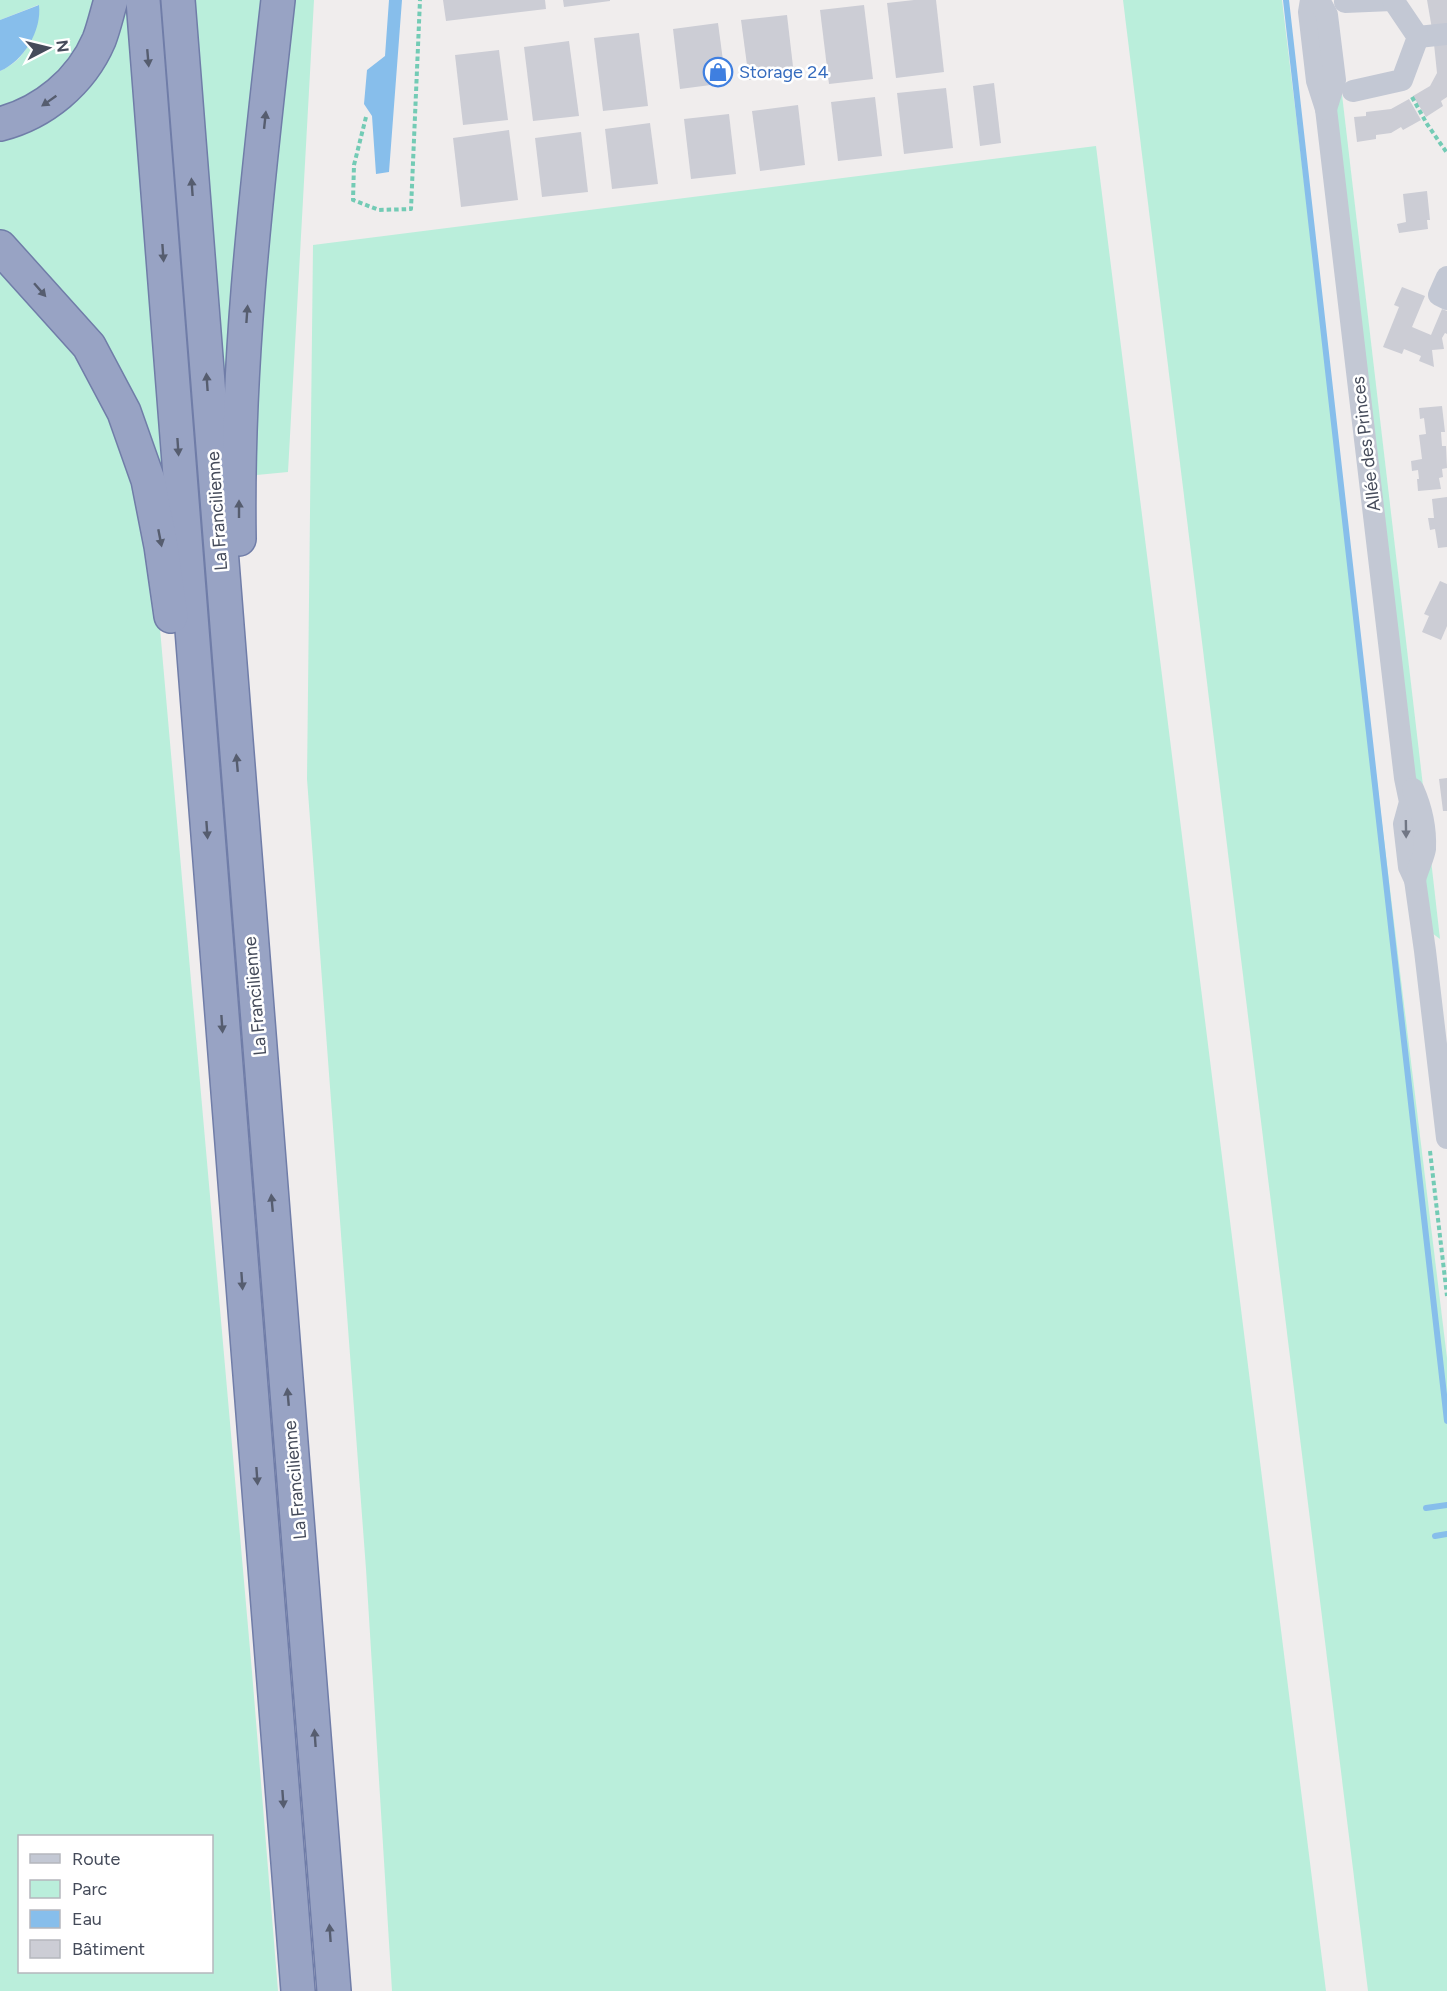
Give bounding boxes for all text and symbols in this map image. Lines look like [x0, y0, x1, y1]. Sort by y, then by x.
north arrow [18, 18, 78, 78]
text: N [52, 39, 73, 54]
one-way arrow [143, 49, 153, 68]
shop icon: Storage 24 [702, 56, 734, 88]
place label: Storage 24 [739, 61, 829, 83]
one-way arrow [42, 95, 58, 107]
one-way arrow [260, 111, 269, 130]
one-way arrow [188, 178, 197, 197]
one-way arrow [159, 243, 168, 262]
one-way arrow [33, 282, 46, 297]
one-way arrow [242, 305, 252, 324]
one-way arrow [202, 372, 212, 391]
street label: Allée des Princes [1347, 375, 1385, 513]
one-way arrow [174, 438, 183, 457]
street label: La Francilienne [202, 450, 232, 571]
one-way arrow [234, 500, 244, 519]
one-way arrow [155, 528, 165, 547]
one-way arrow [232, 753, 242, 772]
one-way arrow [202, 820, 212, 839]
one-way arrow [1401, 820, 1410, 839]
street label: La Francilienne [239, 935, 271, 1057]
one-way arrow [217, 1015, 227, 1034]
one-way arrow [267, 1193, 277, 1212]
one-way arrow [237, 1272, 247, 1291]
one-way arrow [283, 1388, 293, 1407]
street label: La Francilienne [279, 1419, 311, 1541]
one-way arrow [252, 1466, 262, 1485]
one-way arrow [311, 1729, 320, 1748]
one-way arrow [279, 1790, 288, 1809]
legend [18, 1835, 213, 1973]
text: Route [72, 1848, 121, 1870]
text: Parc [72, 1878, 108, 1900]
text: Eau [72, 1908, 102, 1930]
one-way arrow [325, 1923, 335, 1942]
text: Bâtiment [72, 1938, 145, 1960]

